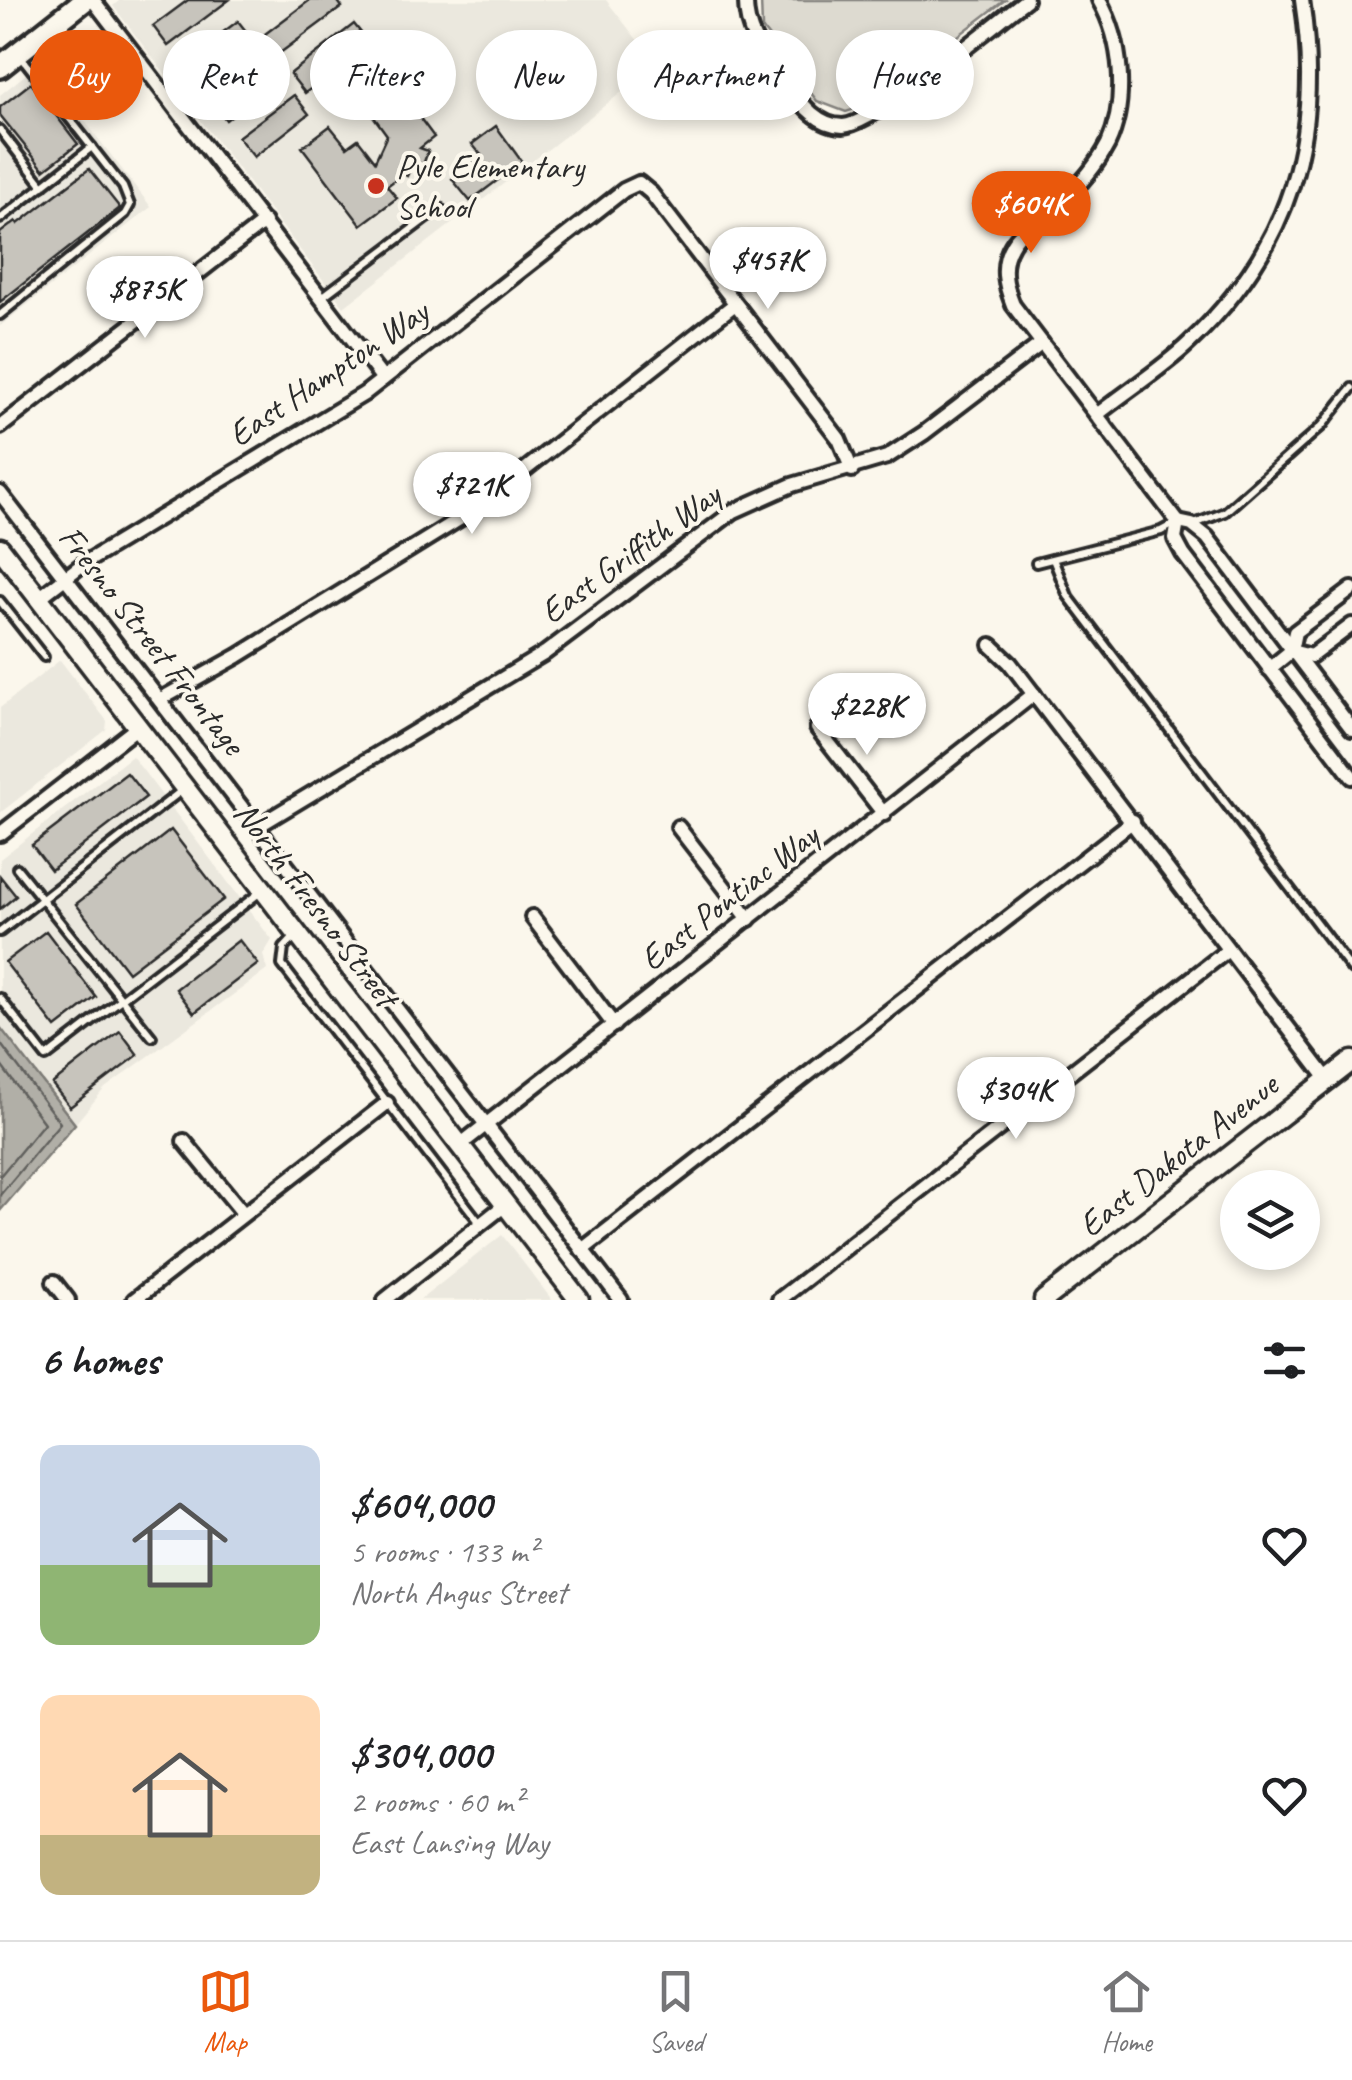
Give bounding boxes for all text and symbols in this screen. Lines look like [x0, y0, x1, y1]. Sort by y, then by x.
chip: Buy [30, 30, 143, 120]
chip: Rent [163, 30, 290, 120]
chip: Filters [310, 30, 456, 120]
chip: New [476, 30, 597, 120]
chip: Apartment [617, 30, 816, 120]
chip: House [836, 30, 974, 120]
place label: Pyle Elementary School [396, 144, 586, 229]
pin: $604K [961, 171, 1101, 256]
marker: Pyle Elementary School [365, 175, 387, 197]
text: $604K [994, 183, 1068, 224]
pin: $457K [698, 227, 838, 312]
text: $457K [731, 239, 805, 280]
pin: $875K [75, 256, 215, 341]
text: $875K [108, 268, 182, 309]
street label: East Hampton Way [219, 288, 439, 457]
pin: $721K [402, 452, 542, 537]
text: $721K [435, 464, 509, 505]
street label: East Griffith Way [531, 471, 732, 634]
street label: Fresno Street Frontage [48, 516, 257, 766]
pin: $228K [797, 673, 937, 758]
text: $228K [830, 685, 904, 726]
street label: North Fresno Street [224, 792, 411, 1020]
street label: East Pontiac Way [631, 811, 830, 981]
pin: $304K [946, 1057, 1086, 1142]
street label: East Dakota Avenue [1069, 1061, 1289, 1247]
text: $304K [979, 1069, 1053, 1110]
map controls [1220, 1170, 1320, 1270]
button: layers [1220, 1170, 1320, 1270]
icon: filters [1257, 1333, 1312, 1388]
text: 6 homes [40, 1334, 159, 1387]
text: $604,000 [350, 1478, 492, 1531]
icon: home [120, 1485, 240, 1605]
icon: heart [1257, 1518, 1312, 1573]
text: 5 rooms · 133 m² [350, 1531, 537, 1572]
text: North Angus Street [350, 1572, 567, 1613]
text: $304,000 [350, 1728, 491, 1781]
icon: home [120, 1735, 240, 1855]
icon: heart [1257, 1768, 1312, 1823]
text: 2 rooms · 60 m² [350, 1781, 523, 1822]
text: East Lansing Way [350, 1822, 549, 1863]
tab: Map [198, 1964, 253, 2059]
tab: Saved [648, 1964, 703, 2059]
tab: Home [1099, 1964, 1154, 2059]

